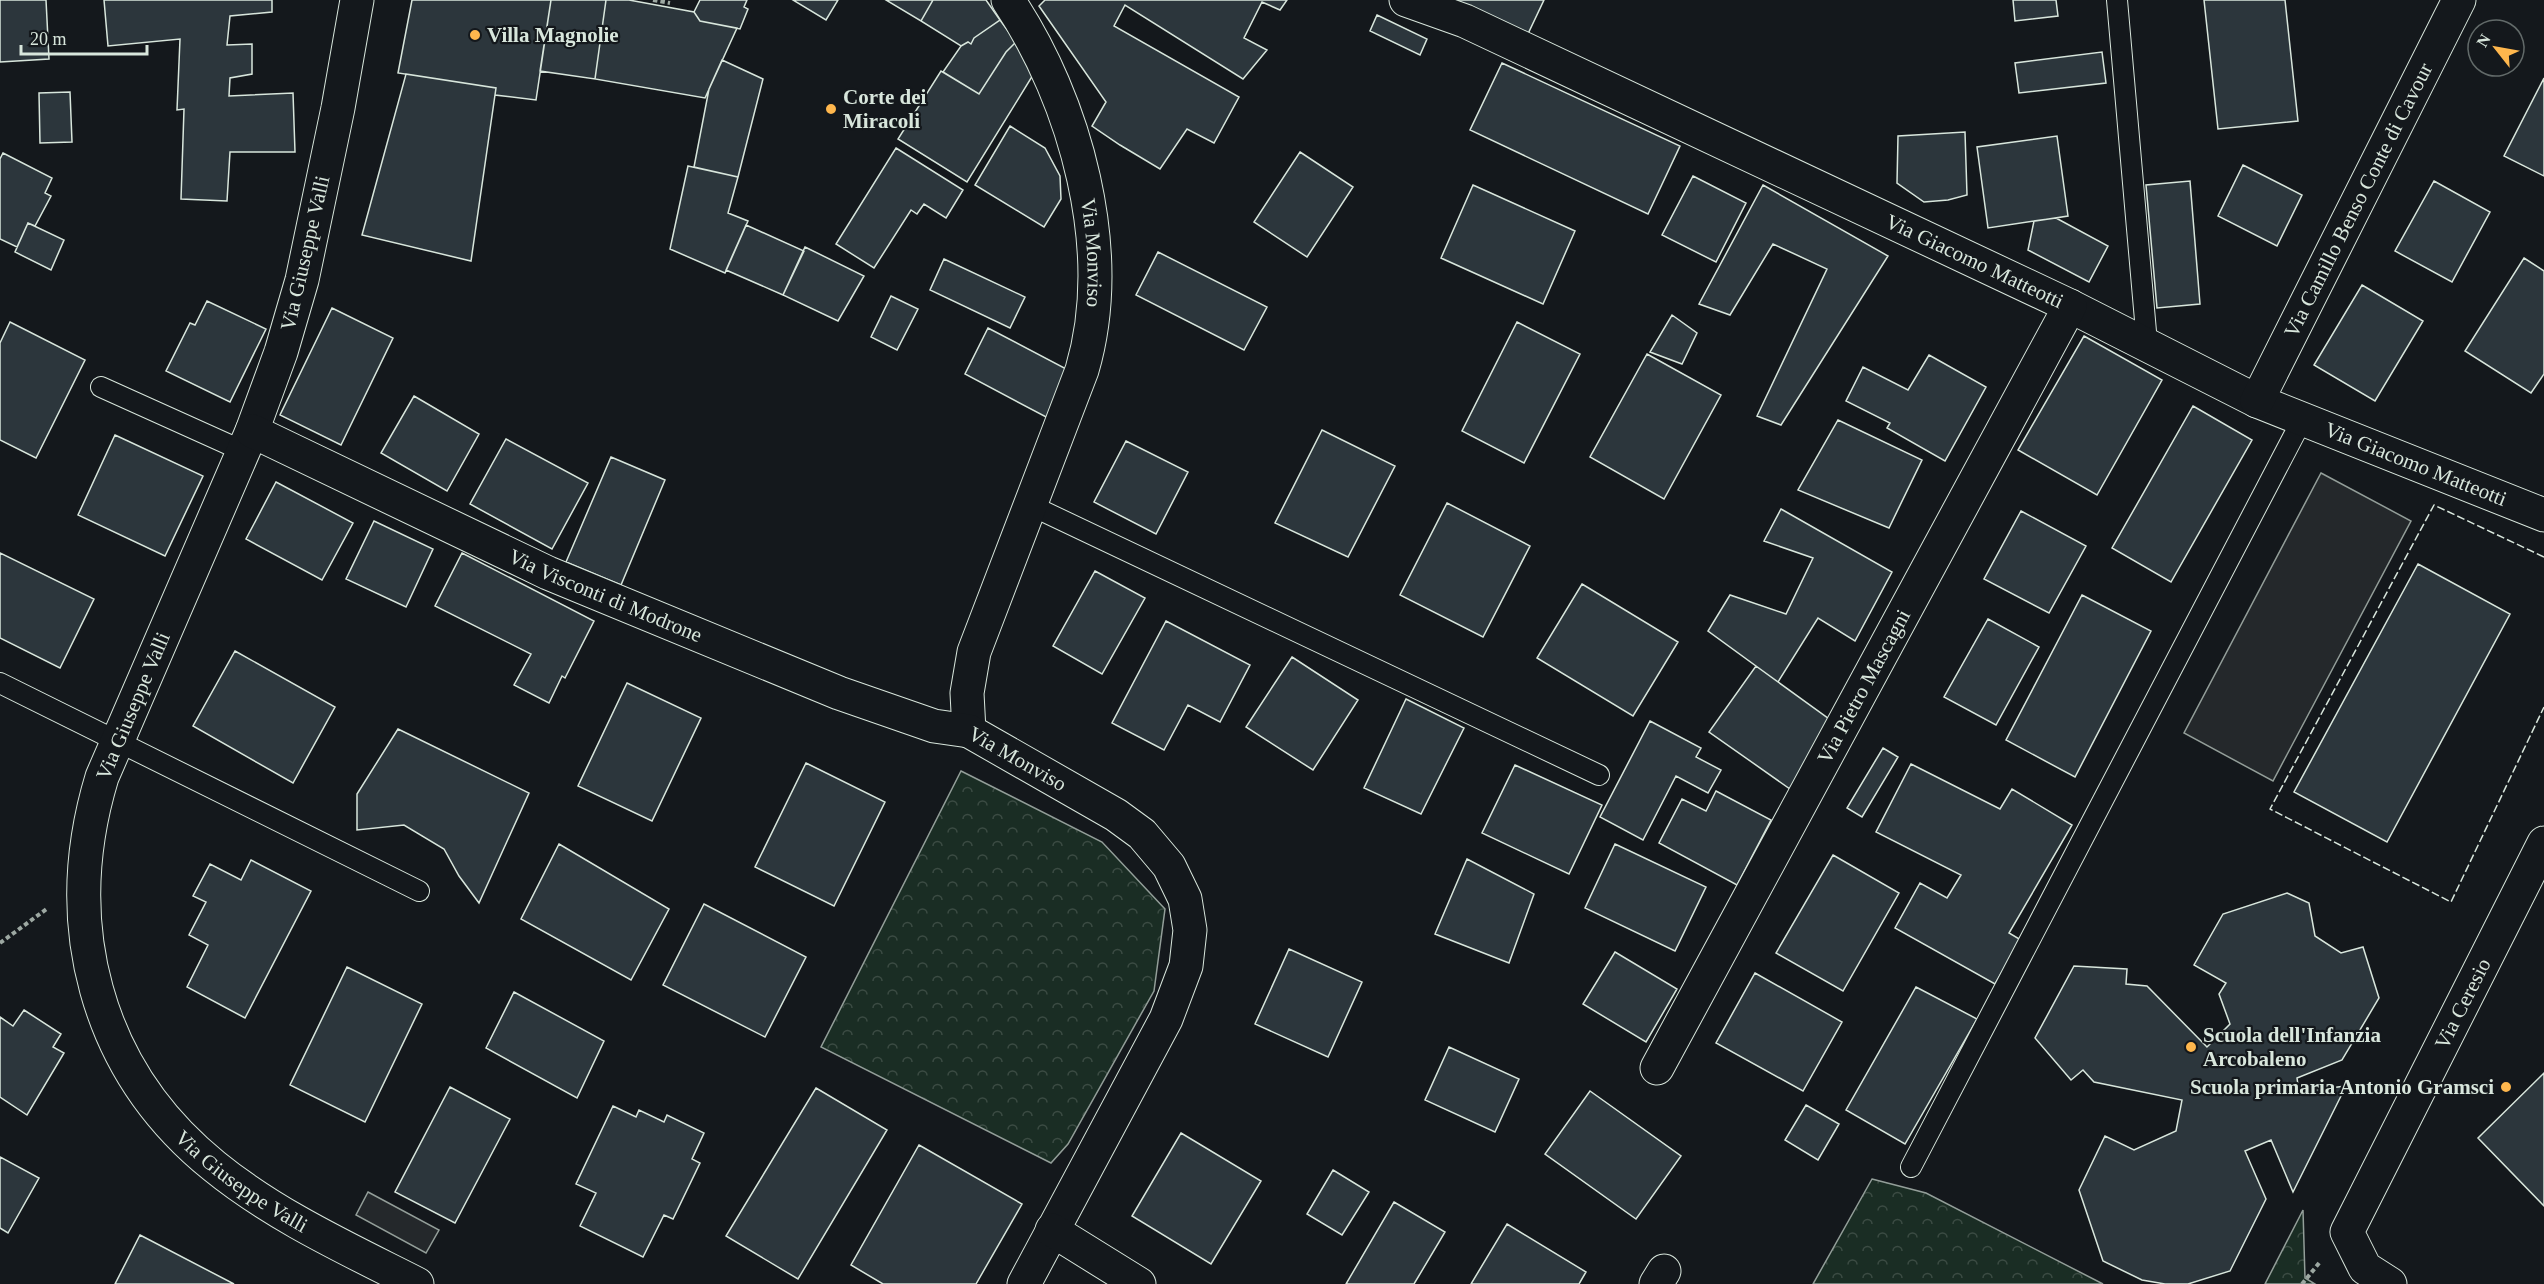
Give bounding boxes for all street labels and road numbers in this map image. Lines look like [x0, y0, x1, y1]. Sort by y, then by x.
street label: Via Camillo Benso Conte di Cavour [2279, 59, 2437, 341]
street label: Via Giuseppe Valli [276, 173, 335, 333]
street label: Via Monviso [1076, 197, 1107, 308]
street label: Via Giacomo Matteotti [1882, 209, 2068, 313]
street label: Via Giacomo Matteotti [2321, 417, 2510, 511]
street label: Via Visconti di Modrone [505, 544, 706, 647]
street label: Via Pietro Mascagni [1812, 605, 1915, 768]
street label: Via Giuseppe Valli [91, 628, 175, 783]
street label: Via Monviso [964, 721, 1071, 796]
street label: Via Ceresio [2430, 954, 2496, 1053]
street label: Via Giuseppe Valli [170, 1125, 312, 1237]

